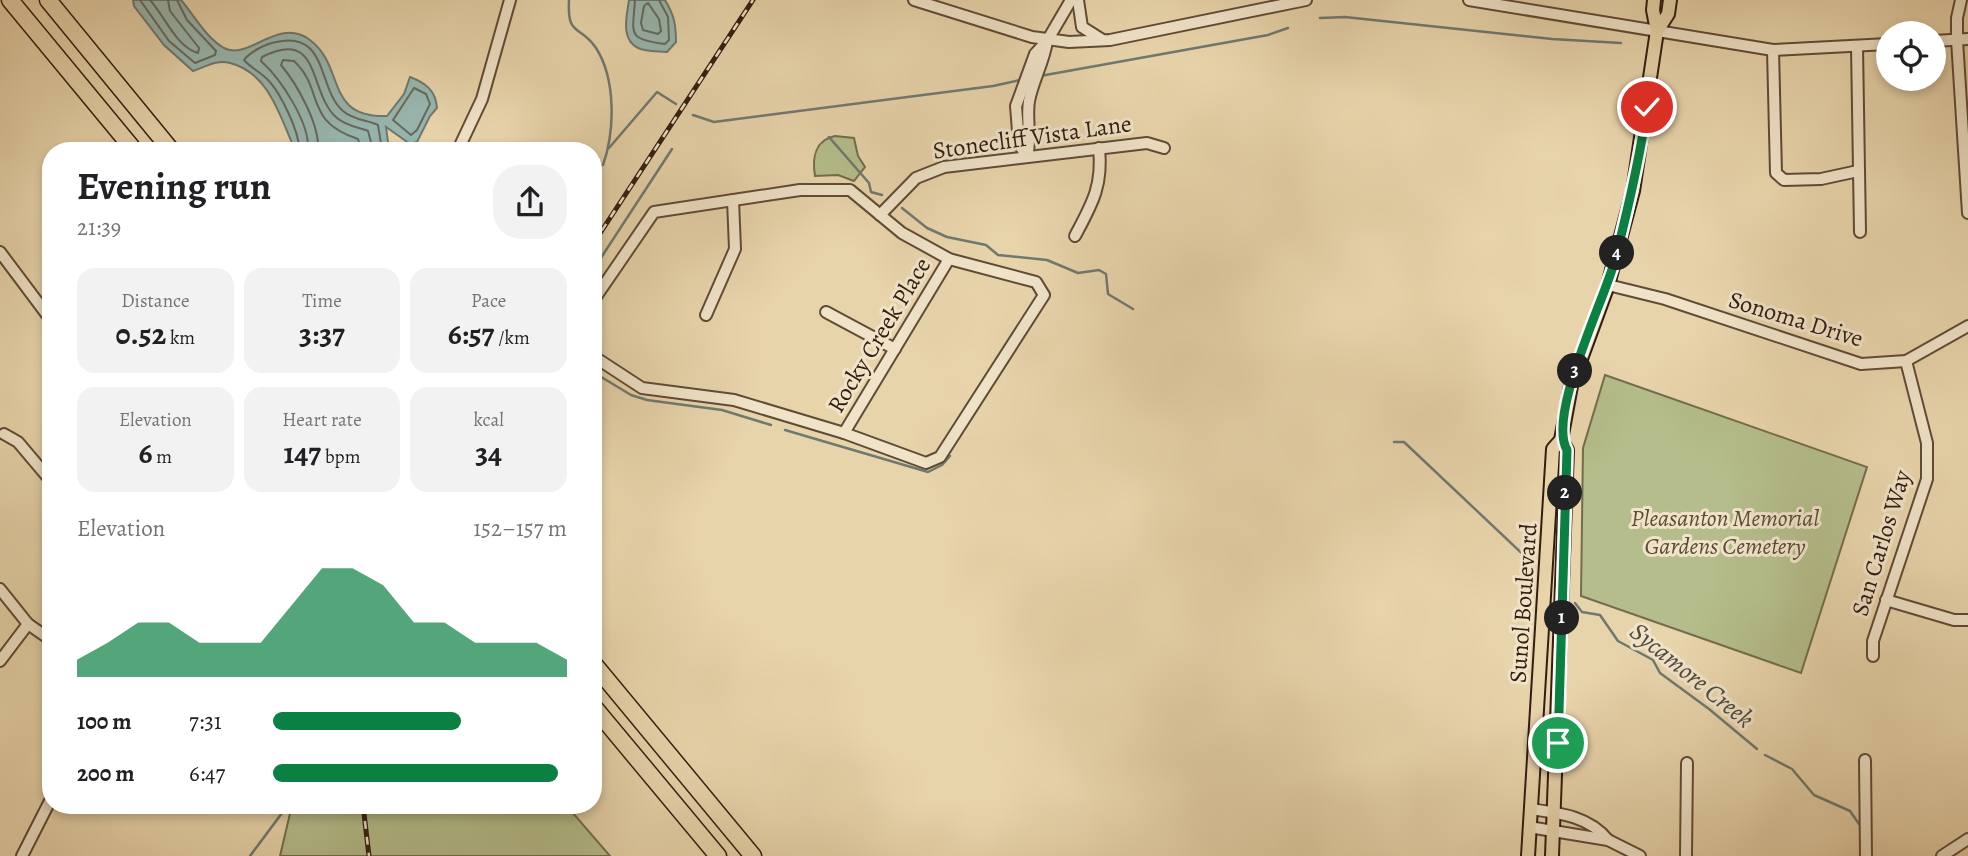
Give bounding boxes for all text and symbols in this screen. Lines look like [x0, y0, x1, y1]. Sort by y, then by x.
map controls [1876, 21, 1946, 91]
button: locate [1876, 21, 1946, 91]
pin [1617, 77, 1677, 137]
icon: check [1628, 88, 1666, 126]
street label: Stonecliff Vista Lane [931, 107, 1133, 167]
text: Evening run [77, 160, 271, 212]
button: share [493, 165, 567, 239]
text: 21:39 [77, 212, 121, 243]
pin: 4 [1600, 236, 1634, 270]
text: 4 [1612, 239, 1621, 265]
street label: Rocky Creek Place [820, 251, 938, 419]
street label: Sonoma Drive [1725, 283, 1867, 355]
text: Distance [121, 288, 189, 314]
text: Time [302, 288, 342, 314]
text: Pace [471, 288, 506, 314]
text: 0.52 [116, 314, 166, 354]
text: 3:37 [299, 314, 345, 354]
text: 6:57 [448, 314, 494, 354]
text: km [166, 325, 195, 351]
text: /km [494, 325, 530, 351]
pin: 3 [1558, 354, 1592, 388]
text: 3 [1570, 357, 1579, 383]
text: Elevation [119, 407, 192, 433]
text: Heart rate [282, 407, 362, 433]
text: kcal [473, 407, 504, 433]
text: 6 [139, 433, 153, 473]
text: 147 [284, 433, 321, 473]
text: 34 [475, 433, 502, 473]
text: m [153, 444, 172, 470]
text: bpm [321, 444, 360, 470]
street label: San Carlos Way [1844, 466, 1918, 620]
pin: 2 [1548, 476, 1582, 510]
text: 2 [1560, 479, 1569, 505]
park label: Pleasanton Memorial Gardens Cemetery [1631, 502, 1819, 562]
text: Elevation [77, 513, 165, 544]
text: 152–157 m [473, 513, 567, 544]
street label: Sunol Boulevard [1501, 522, 1545, 684]
pin: 1 [1544, 600, 1580, 636]
text: 1 [1558, 604, 1565, 630]
water label: Sycamore Creek [1623, 614, 1761, 736]
text: 100 m [77, 706, 132, 737]
text: 7:31 [189, 706, 222, 737]
pin [1528, 713, 1588, 773]
icon: arrive [1539, 724, 1577, 762]
text: 200 m [77, 758, 135, 789]
text: 6:47 [189, 758, 225, 789]

